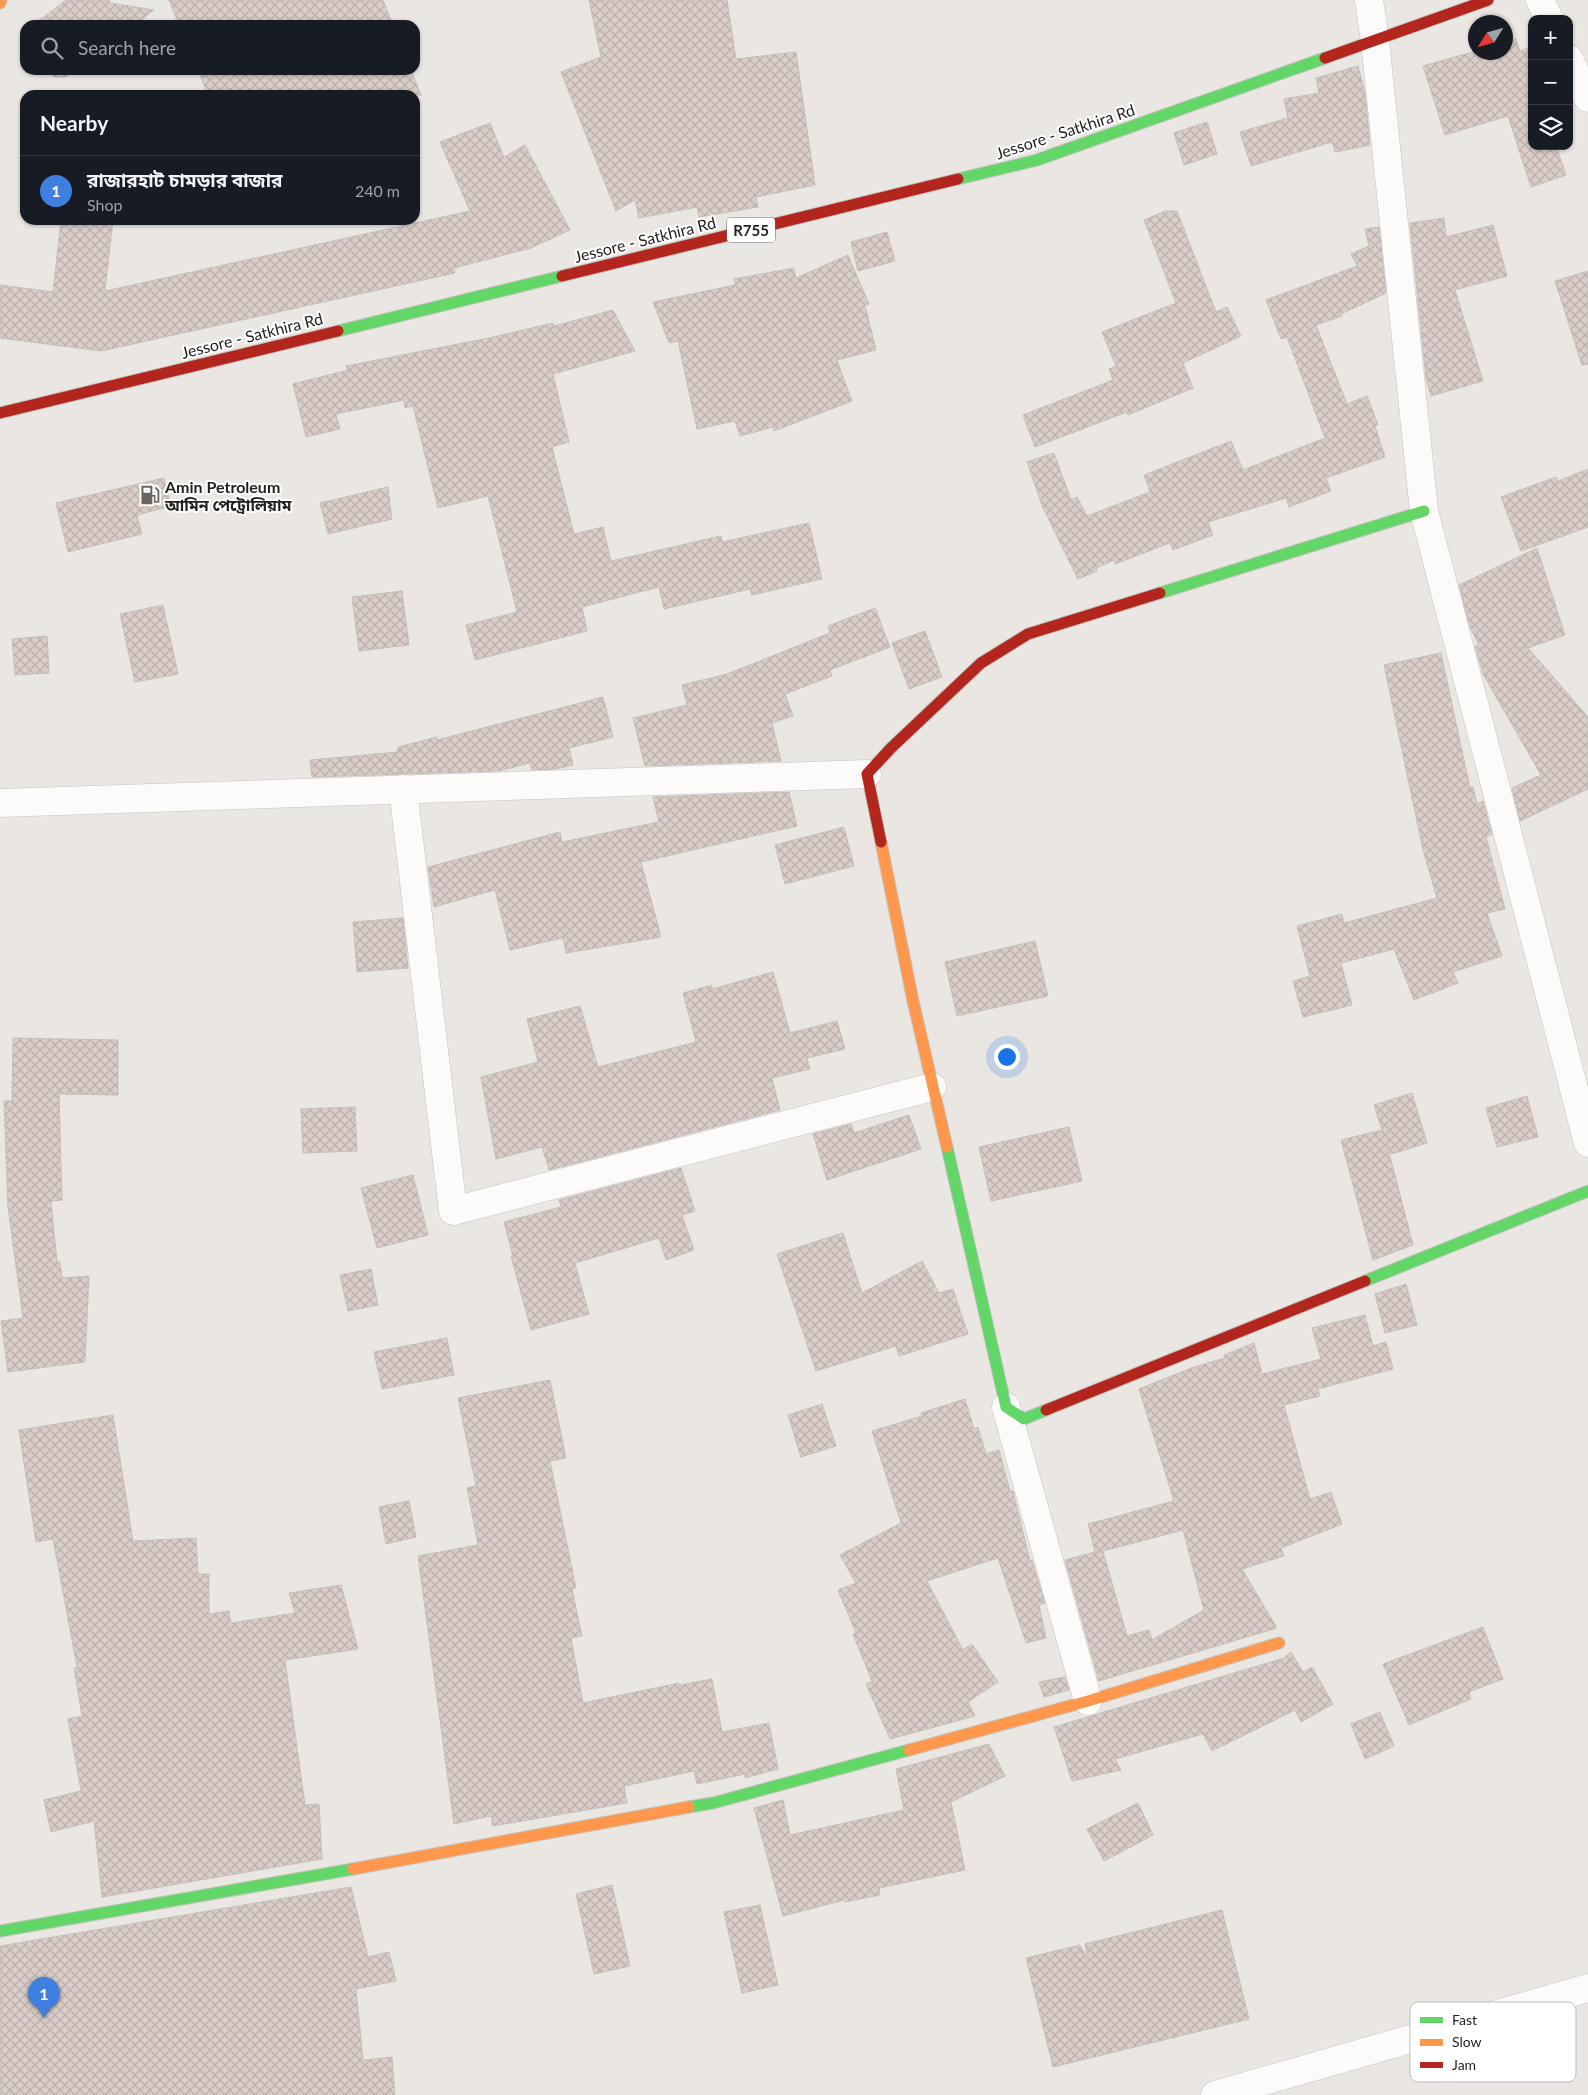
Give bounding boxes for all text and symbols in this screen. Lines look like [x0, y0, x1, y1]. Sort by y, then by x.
north arrow [1468, 15, 1513, 60]
map controls [1528, 15, 1573, 150]
button: + [1528, 15, 1573, 60]
search box [20, 20, 420, 75]
icon: search [38, 34, 66, 62]
text: Search here [78, 36, 176, 59]
button: − [1528, 60, 1573, 105]
street label: Jessore - Satkhira Rd [993, 100, 1137, 162]
button: layers [1528, 105, 1573, 150]
text: Nearby [40, 110, 108, 135]
text: রাজারহাট চামড়ার বাজার [87, 168, 283, 191]
text: 1 [51, 181, 61, 200]
text: 240 m [355, 181, 400, 200]
text: Shop [87, 195, 123, 214]
street label: Jessore - Satkhira Rd [572, 212, 718, 266]
road number: R755 [727, 218, 775, 242]
street label: Jessore - Satkhira Rd [179, 308, 325, 362]
place label: Amin Petroleum আমিন পেট্রোলিয়াম [164, 477, 292, 514]
fuel station icon: Amin Petroleum আমিন পেট্রোলিয়াম [139, 484, 161, 506]
your location [994, 1044, 1020, 1070]
pin: 1 [28, 1977, 60, 2018]
legend [1410, 2002, 1576, 2082]
text: Fast [1452, 2011, 1477, 2028]
text: Slow [1452, 2033, 1482, 2050]
text: Jam [1452, 2056, 1476, 2073]

